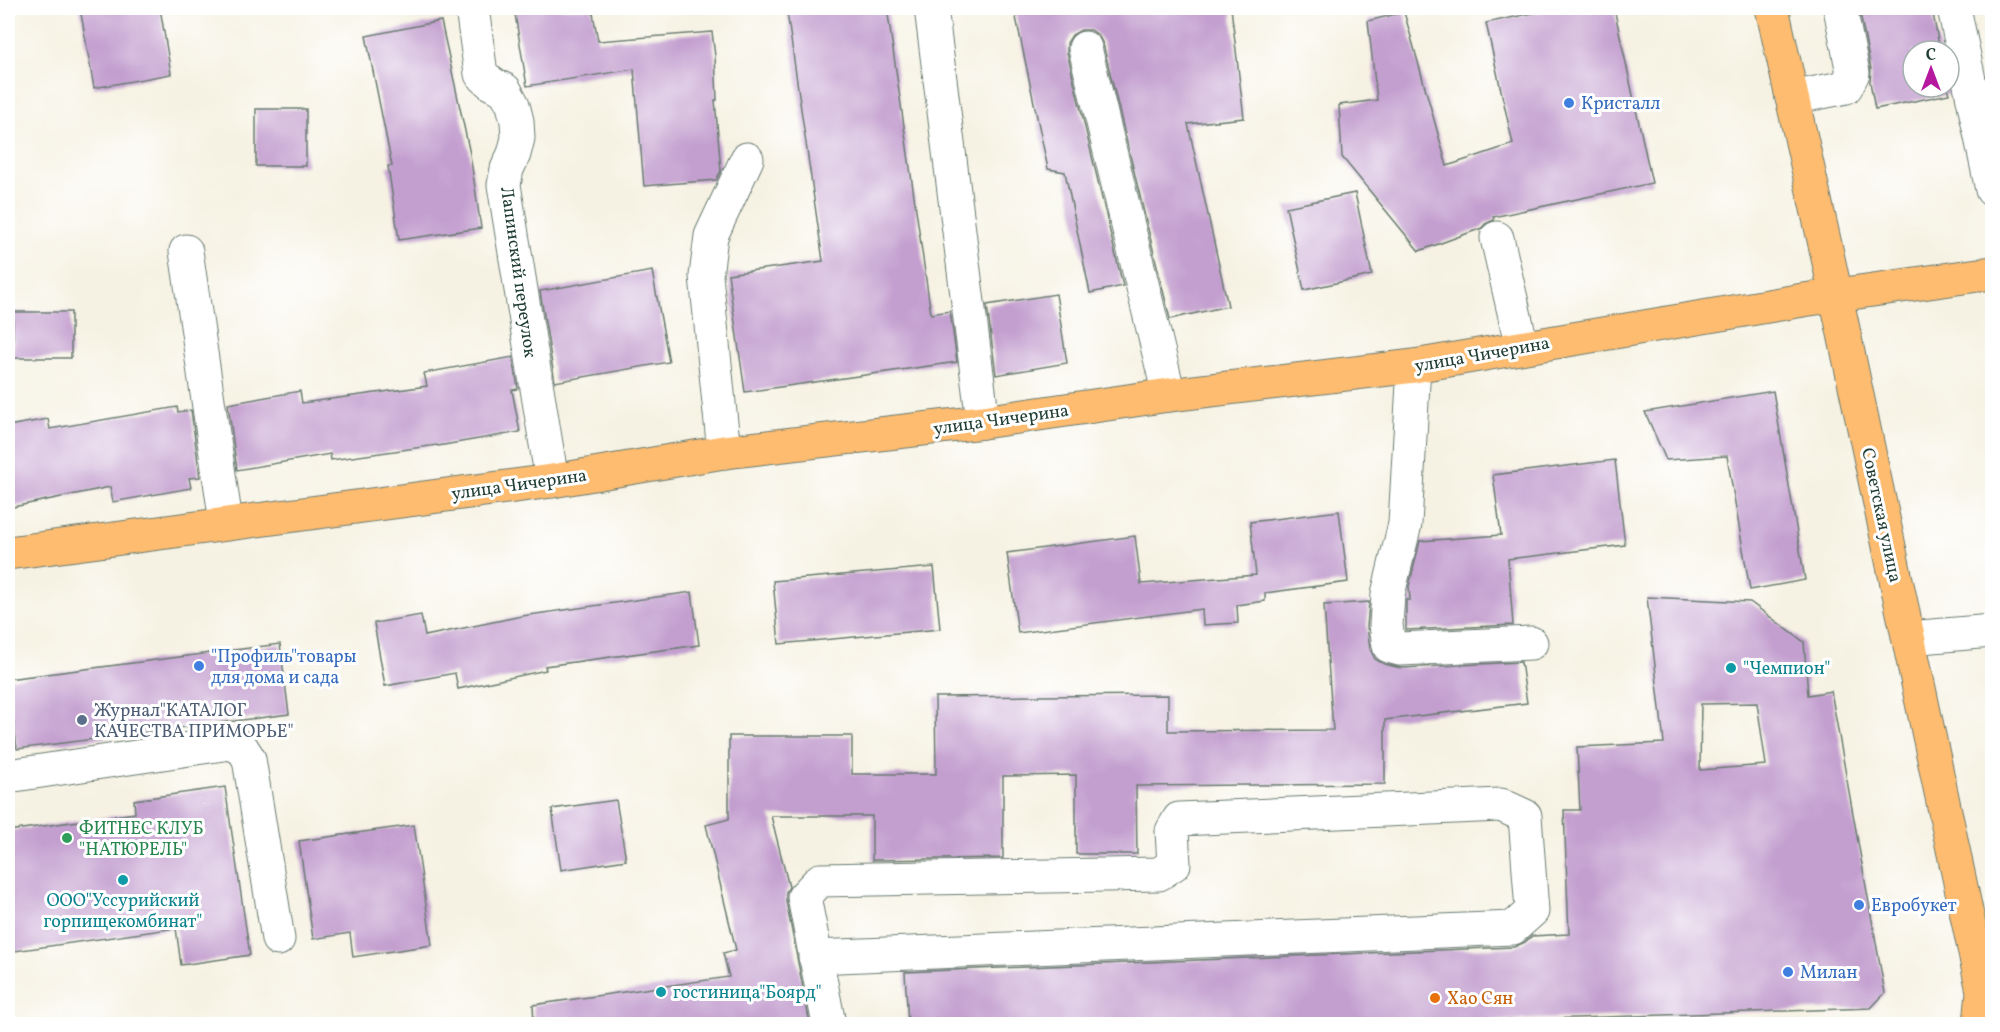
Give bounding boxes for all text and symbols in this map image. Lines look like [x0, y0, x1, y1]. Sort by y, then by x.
north arrow [1901, 39, 1961, 99]
text: С [1926, 45, 1936, 67]
place label: Кристалл [1581, 92, 1660, 117]
marker: Кристалл [1562, 96, 1576, 110]
street label: Лапинский переулок [493, 185, 542, 360]
street label: улица Чичерина [1413, 331, 1552, 380]
street label: улица Чичерина [932, 399, 1071, 442]
street label: Советская улица [1854, 446, 1907, 585]
street label: улица Чичерина [450, 464, 589, 507]
place label: "Профиль"товары для дома и сада [211, 645, 357, 691]
place label: "Чемпион" [1743, 657, 1830, 682]
marker: "Профиль"товары для дома и сада [192, 659, 206, 673]
marker: "Чемпион" [1724, 661, 1738, 675]
place label: Журнал"КАТАЛОГ КАЧЕСТВА ПРИМОРЬЕ" [94, 699, 294, 745]
marker: Журнал"КАТАЛОГ КАЧЕСТВА ПРИМОРЬЕ" [75, 713, 89, 727]
place label: ФИТНЕС КЛУБ "НАТЮРЕЛЬ" [79, 817, 204, 863]
marker: ФИТНЕС КЛУБ "НАТЮРЕЛЬ" [60, 831, 74, 845]
marker: ООО"Уссурийский горпищекомбинат" [116, 873, 130, 887]
place label: ООО"Уссурийский горпищекомбинат" [44, 889, 202, 935]
place label: Евробукет [1871, 894, 1957, 919]
marker: Евробукет [1852, 898, 1866, 912]
place label: Милан [1800, 961, 1858, 986]
marker: Милан [1781, 965, 1795, 979]
place label: гостиница"Боярд" [673, 981, 822, 1006]
marker: гостиница"Боярд" [654, 985, 668, 999]
place label: Хао Сян [1447, 987, 1513, 1012]
marker: Хао Сян [1428, 991, 1442, 1005]

